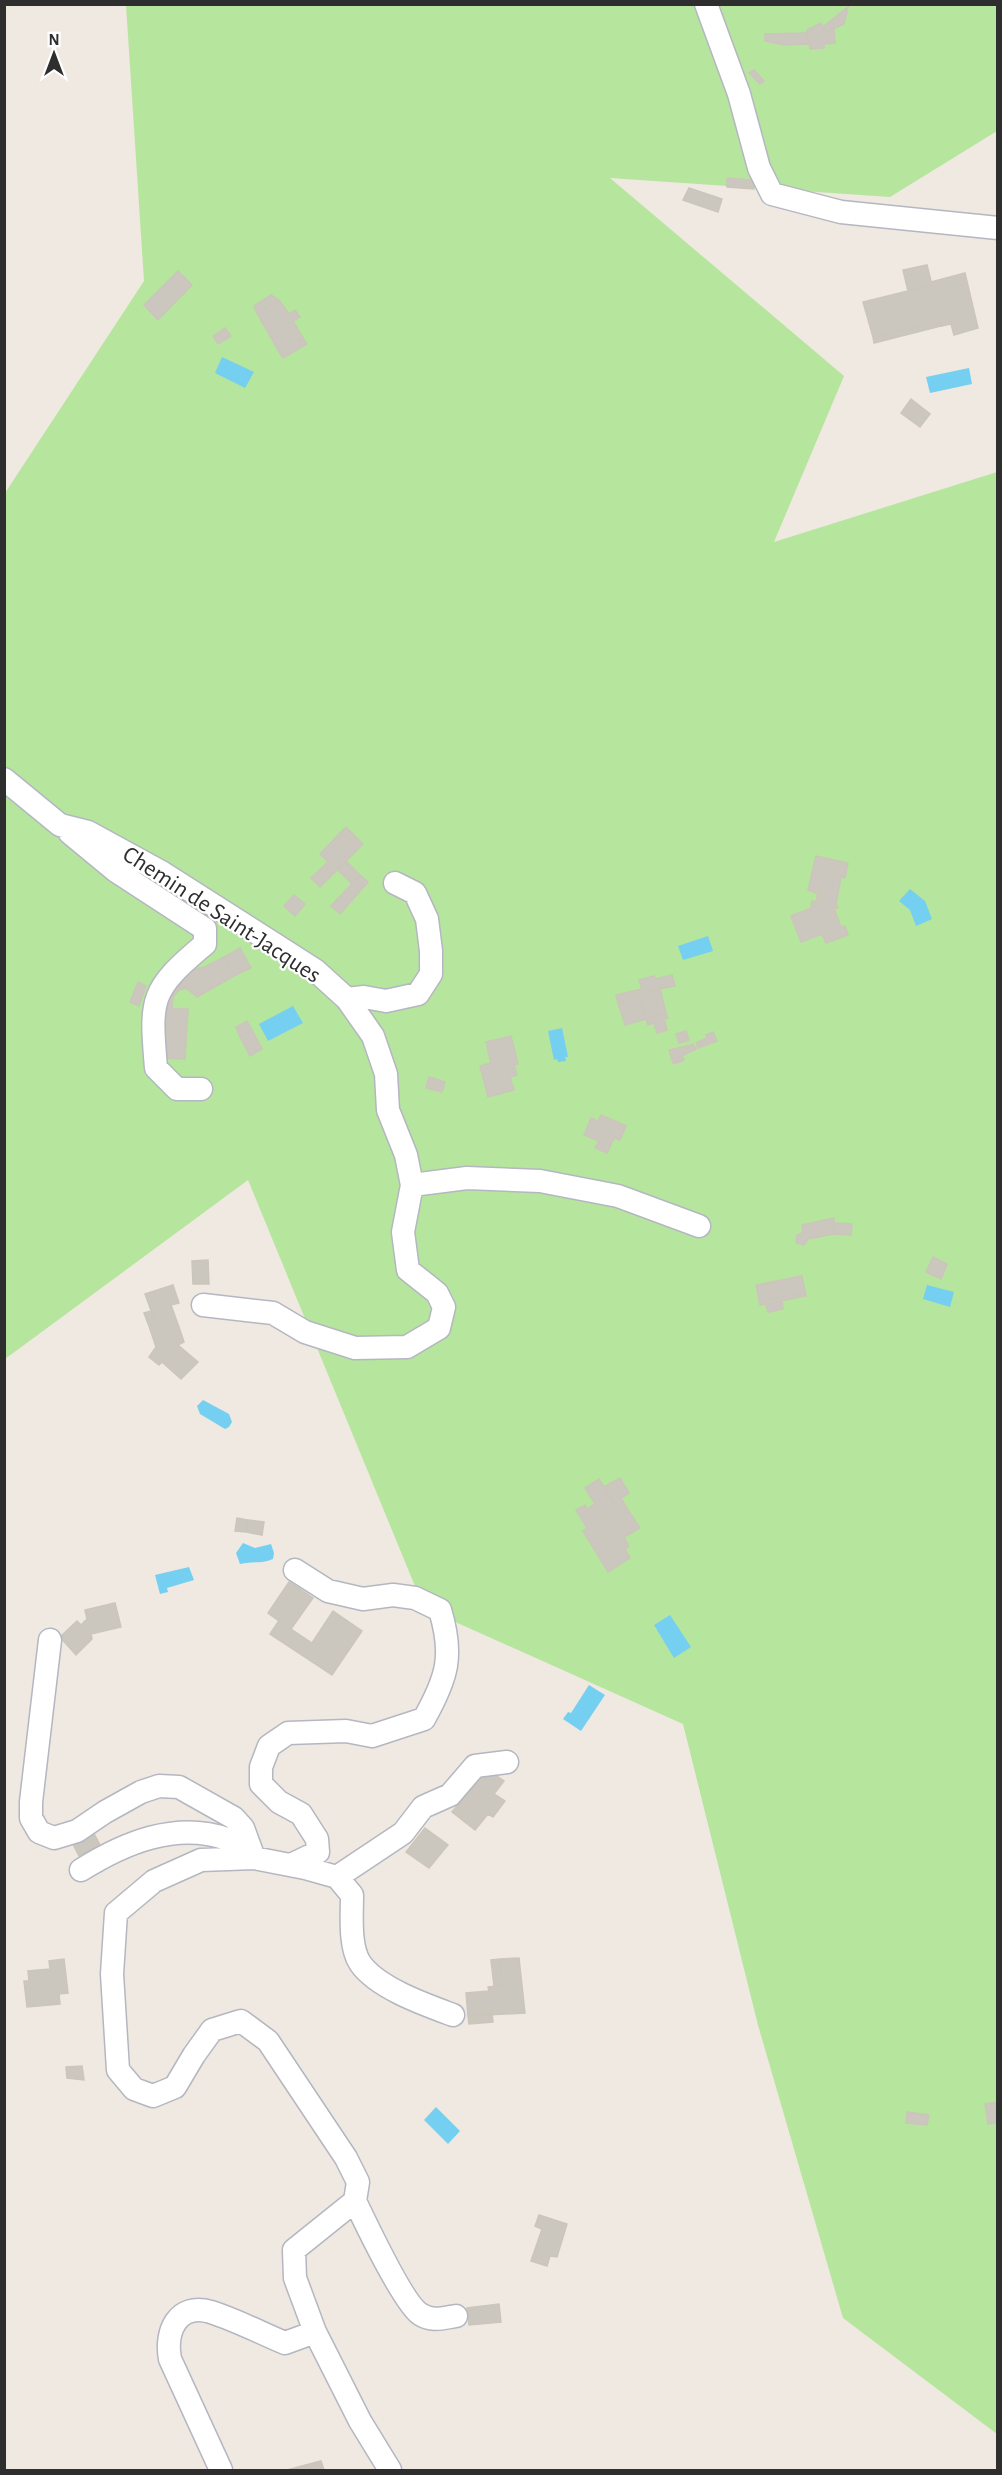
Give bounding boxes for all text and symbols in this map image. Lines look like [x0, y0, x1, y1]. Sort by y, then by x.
north arrow [24, 24, 84, 84]
text: N [48, 32, 60, 48]
street label: Chemin de Saint-Jacques [118, 842, 325, 988]

